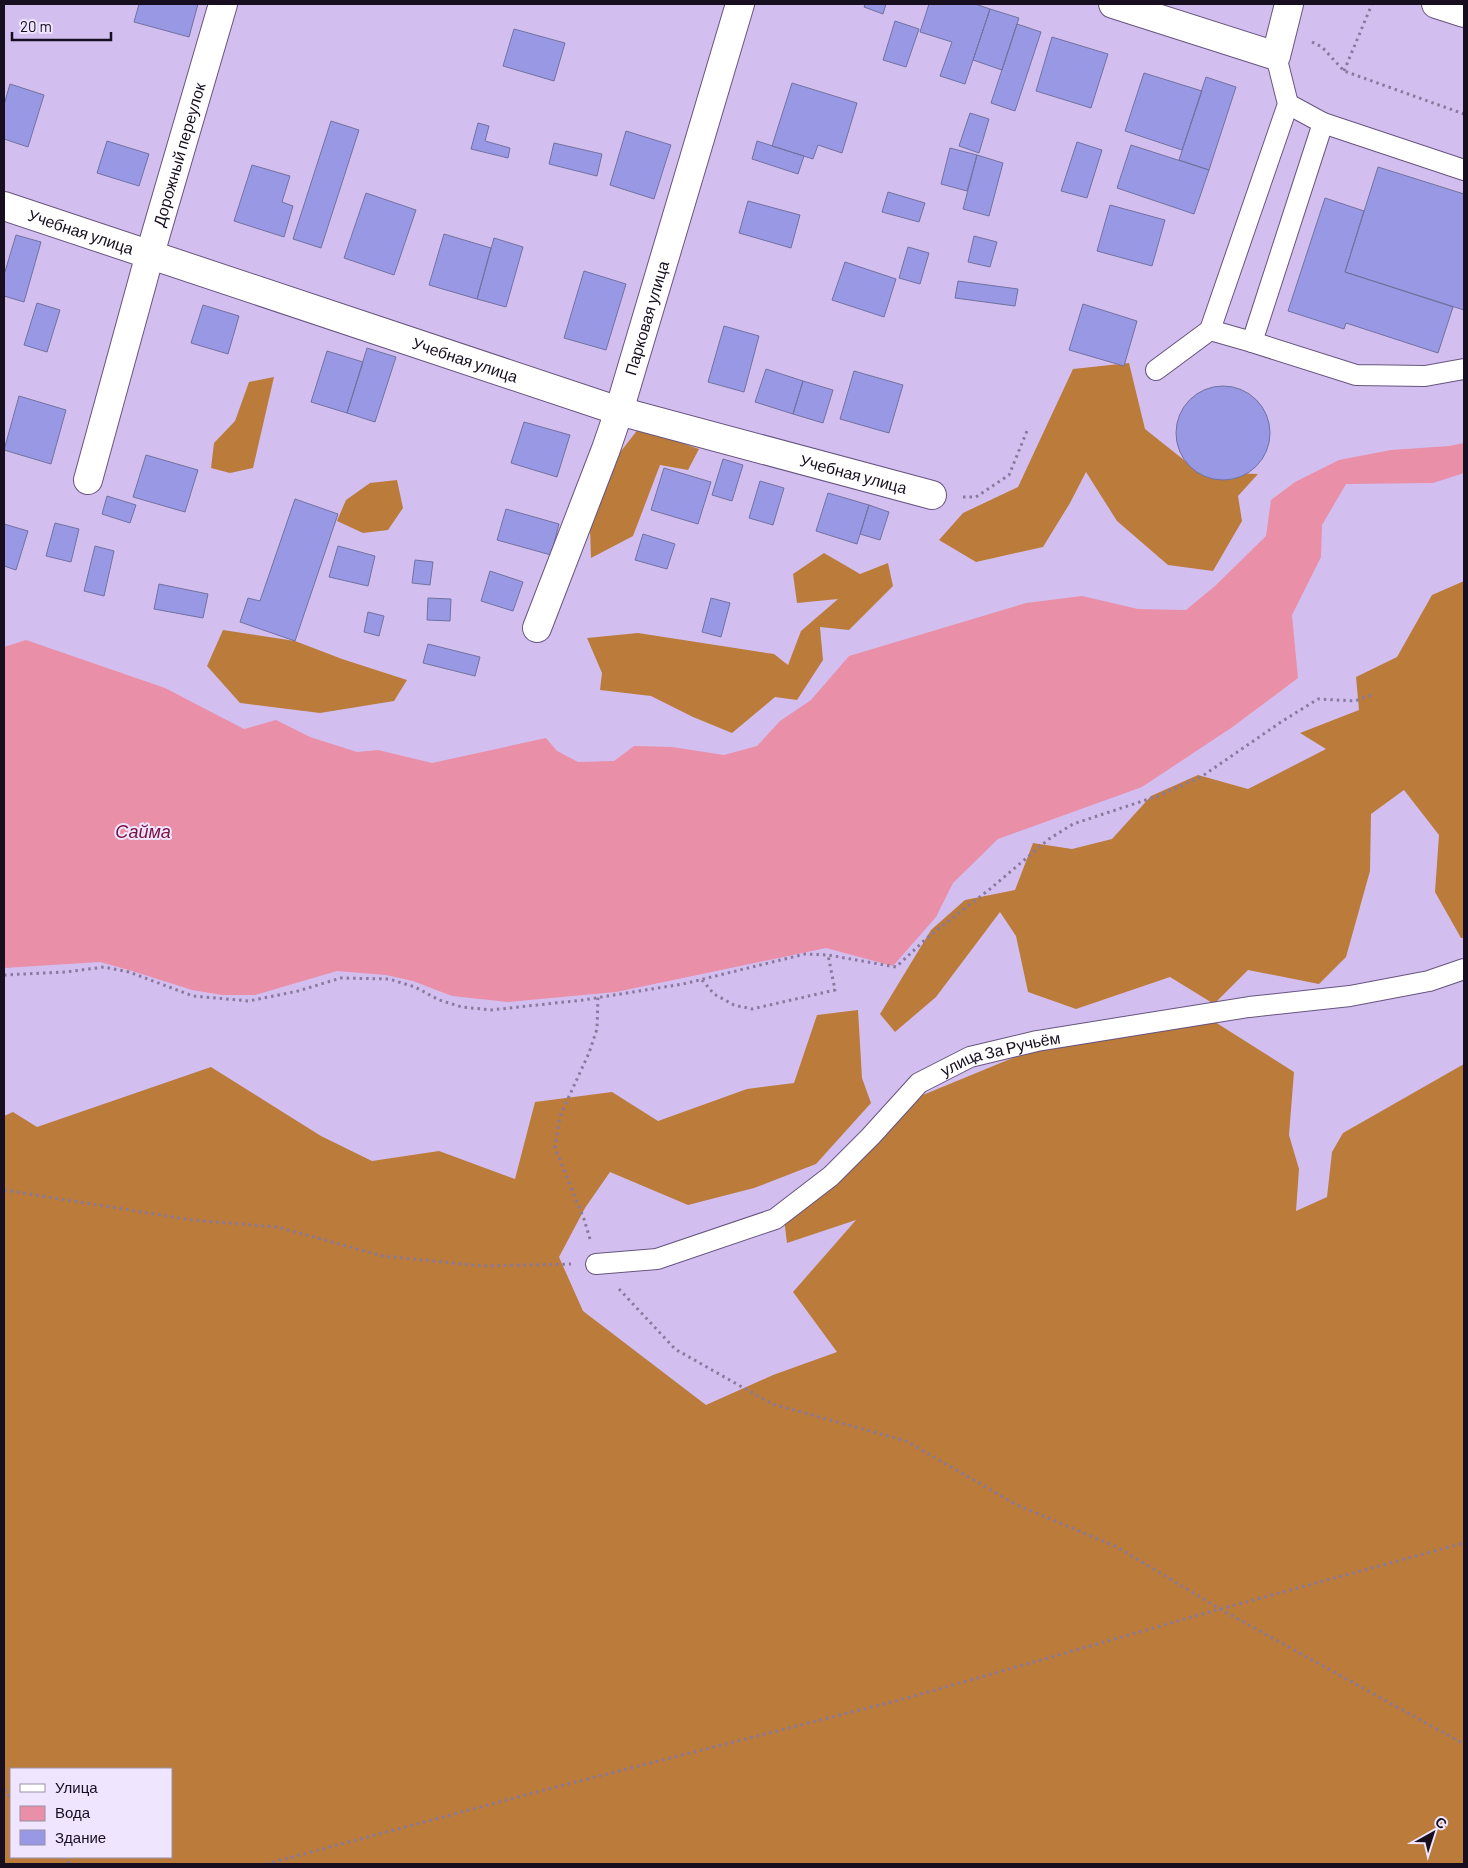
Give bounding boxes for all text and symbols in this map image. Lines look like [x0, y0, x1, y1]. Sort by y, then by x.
scale bar [12, 10, 111, 42]
text: 20 m [20, 17, 52, 35]
street label: Дорожный переулок [149, 79, 209, 229]
street label: Учебная улица [26, 205, 136, 258]
street label: Парковая улица [620, 258, 672, 377]
street label: Учебная улица [410, 333, 521, 386]
street label: Учебная улица [798, 450, 909, 497]
water label: Сайма [115, 820, 171, 842]
street label: улица За Ручьём [937, 1027, 1062, 1079]
legend [10, 1768, 172, 1858]
text: Улица [55, 1778, 98, 1796]
text: Вода [55, 1803, 91, 1821]
north arrow [1408, 1808, 1458, 1858]
text: С [1432, 1813, 1451, 1832]
text: Здание [55, 1828, 106, 1846]

